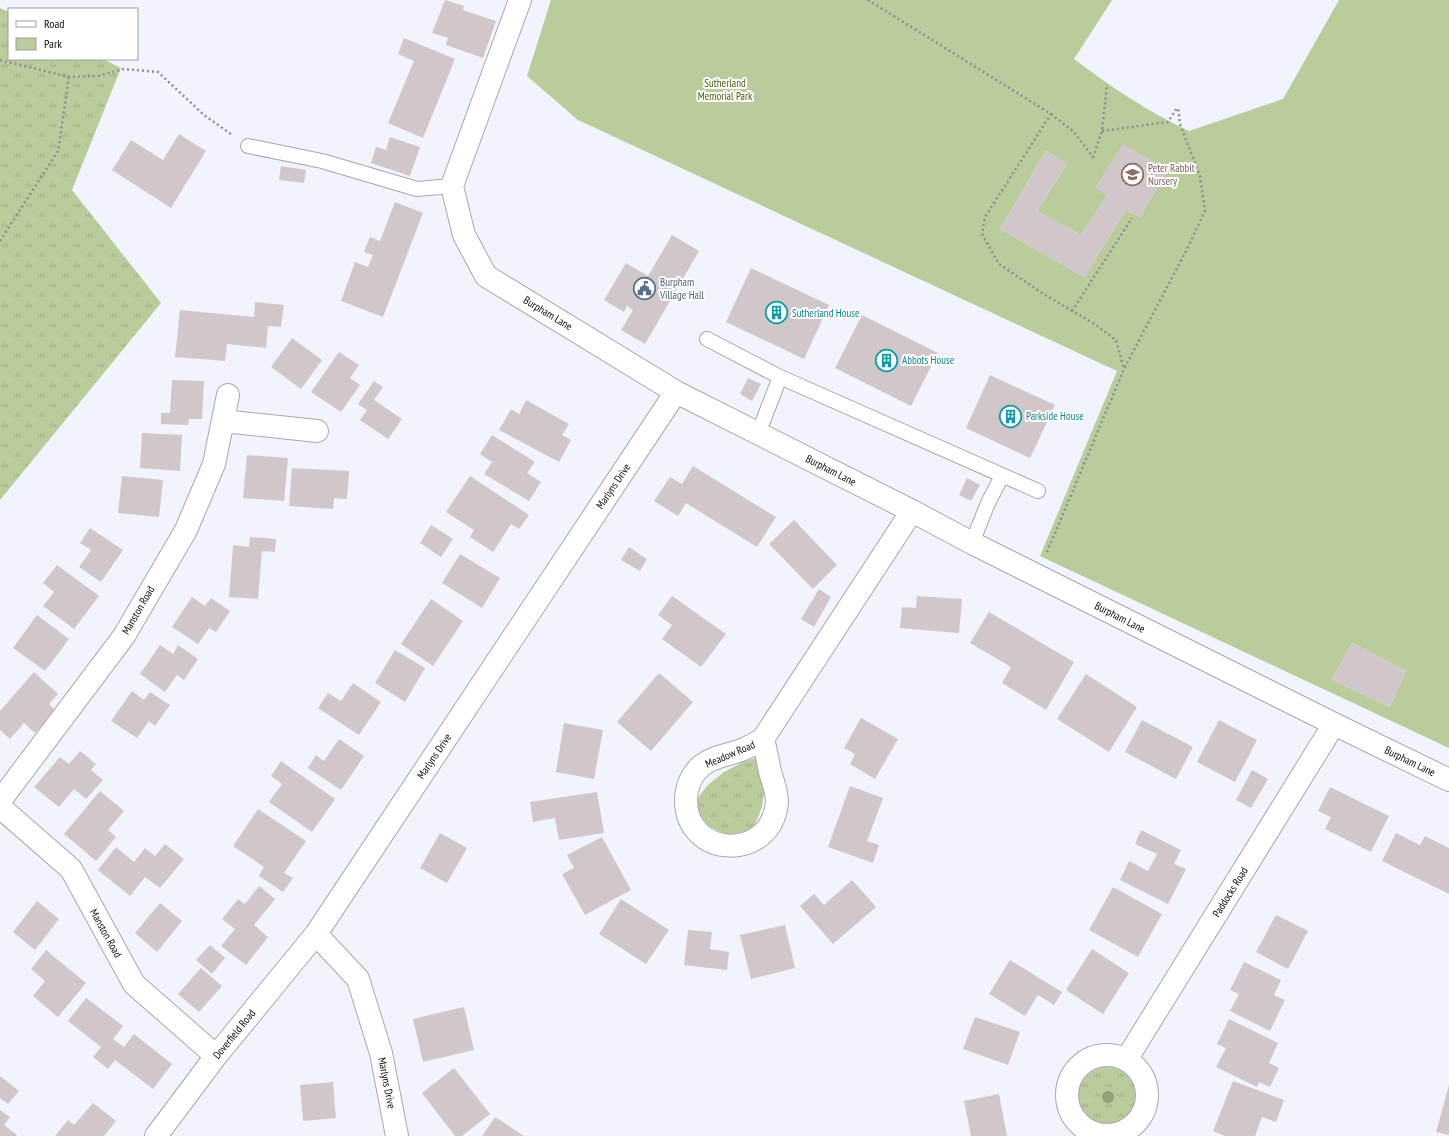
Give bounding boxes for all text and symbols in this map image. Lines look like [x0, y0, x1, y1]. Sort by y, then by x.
legend [8, 8, 138, 60]
text: Road [44, 16, 64, 31]
text: Park [44, 36, 62, 51]
park label: Sutherland Memorial Park [698, 76, 753, 103]
school or university icon: Peter Rabbit Nursery [1120, 161, 1146, 187]
place label: Peter Rabbit Nursery [1148, 161, 1195, 188]
public building icon: Burpham Village Hall [631, 275, 657, 301]
place label: Burpham Village Hall [659, 275, 704, 302]
street label: Burpham Lane [521, 293, 575, 333]
building icon: Sutherland House [764, 300, 790, 326]
place label: Sutherland House [792, 306, 860, 320]
building icon: Abbots House [874, 347, 900, 373]
place label: Abbots House [902, 353, 955, 367]
building icon: Parkside House [997, 403, 1023, 429]
place label: Parkside House [1026, 409, 1084, 423]
street label: Burpham Lane [803, 451, 859, 489]
street label: Marlyns Drive [593, 460, 634, 511]
street label: Manston Road [119, 583, 158, 637]
street label: Burpham Lane [1092, 598, 1148, 636]
street label: Marlyns Drive [414, 730, 455, 781]
street label: Meadow Road [703, 737, 757, 771]
street label: Burpham Lane [1382, 743, 1438, 779]
street label: Paddocks Road [1209, 864, 1251, 920]
street label: Manston Road [87, 906, 125, 960]
street label: Doverfield Road [210, 1006, 258, 1062]
street label: Marlyns Drive [375, 1056, 399, 1110]

